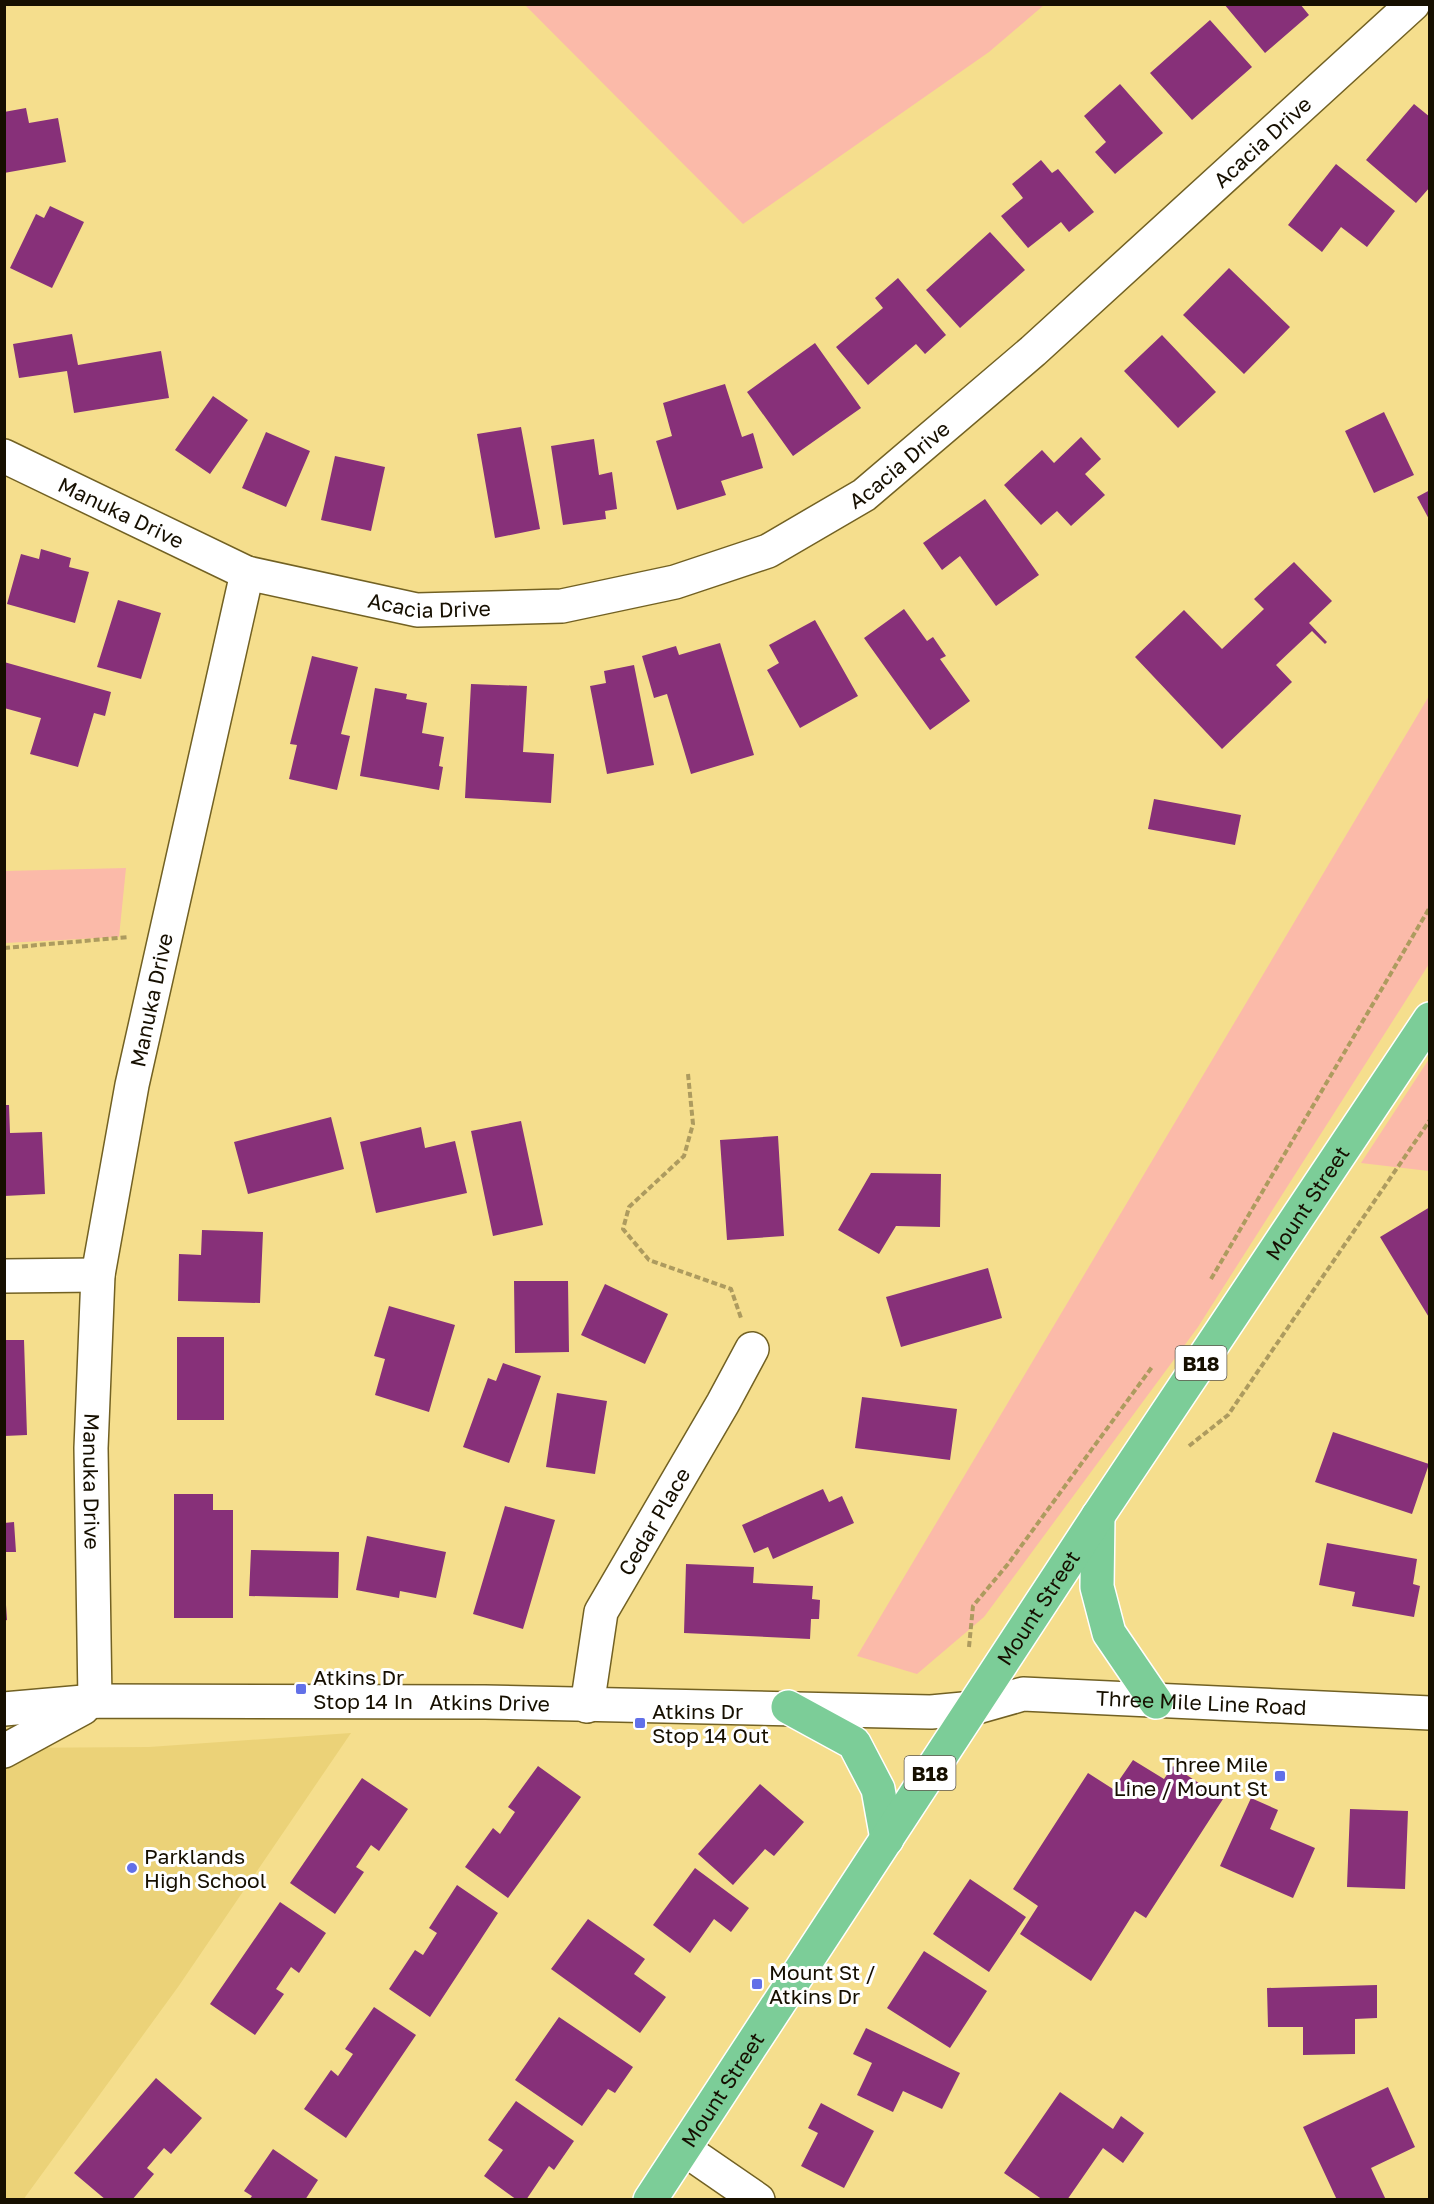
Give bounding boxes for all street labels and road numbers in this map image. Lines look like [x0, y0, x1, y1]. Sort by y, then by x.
street label: Acacia Drive [1208, 91, 1316, 193]
street label: Acacia Drive [844, 415, 955, 514]
street label: Manuka Drive [54, 471, 188, 554]
street label: Acacia Drive [366, 587, 491, 623]
street label: Manuka Drive [124, 931, 178, 1069]
street label: Mount Street [1260, 1141, 1355, 1265]
road number: B18 [1176, 1346, 1226, 1380]
street label: Manuka Drive [78, 1413, 106, 1550]
street label: Cedar Place [612, 1463, 696, 1580]
street label: Mount Street [991, 1545, 1085, 1670]
street label: Three Mile Line Road [1095, 1684, 1307, 1720]
street label: Atkins Drive [429, 1689, 550, 1716]
road number: B18 [904, 1756, 956, 1790]
street label: Mount Street [675, 2027, 769, 2152]

